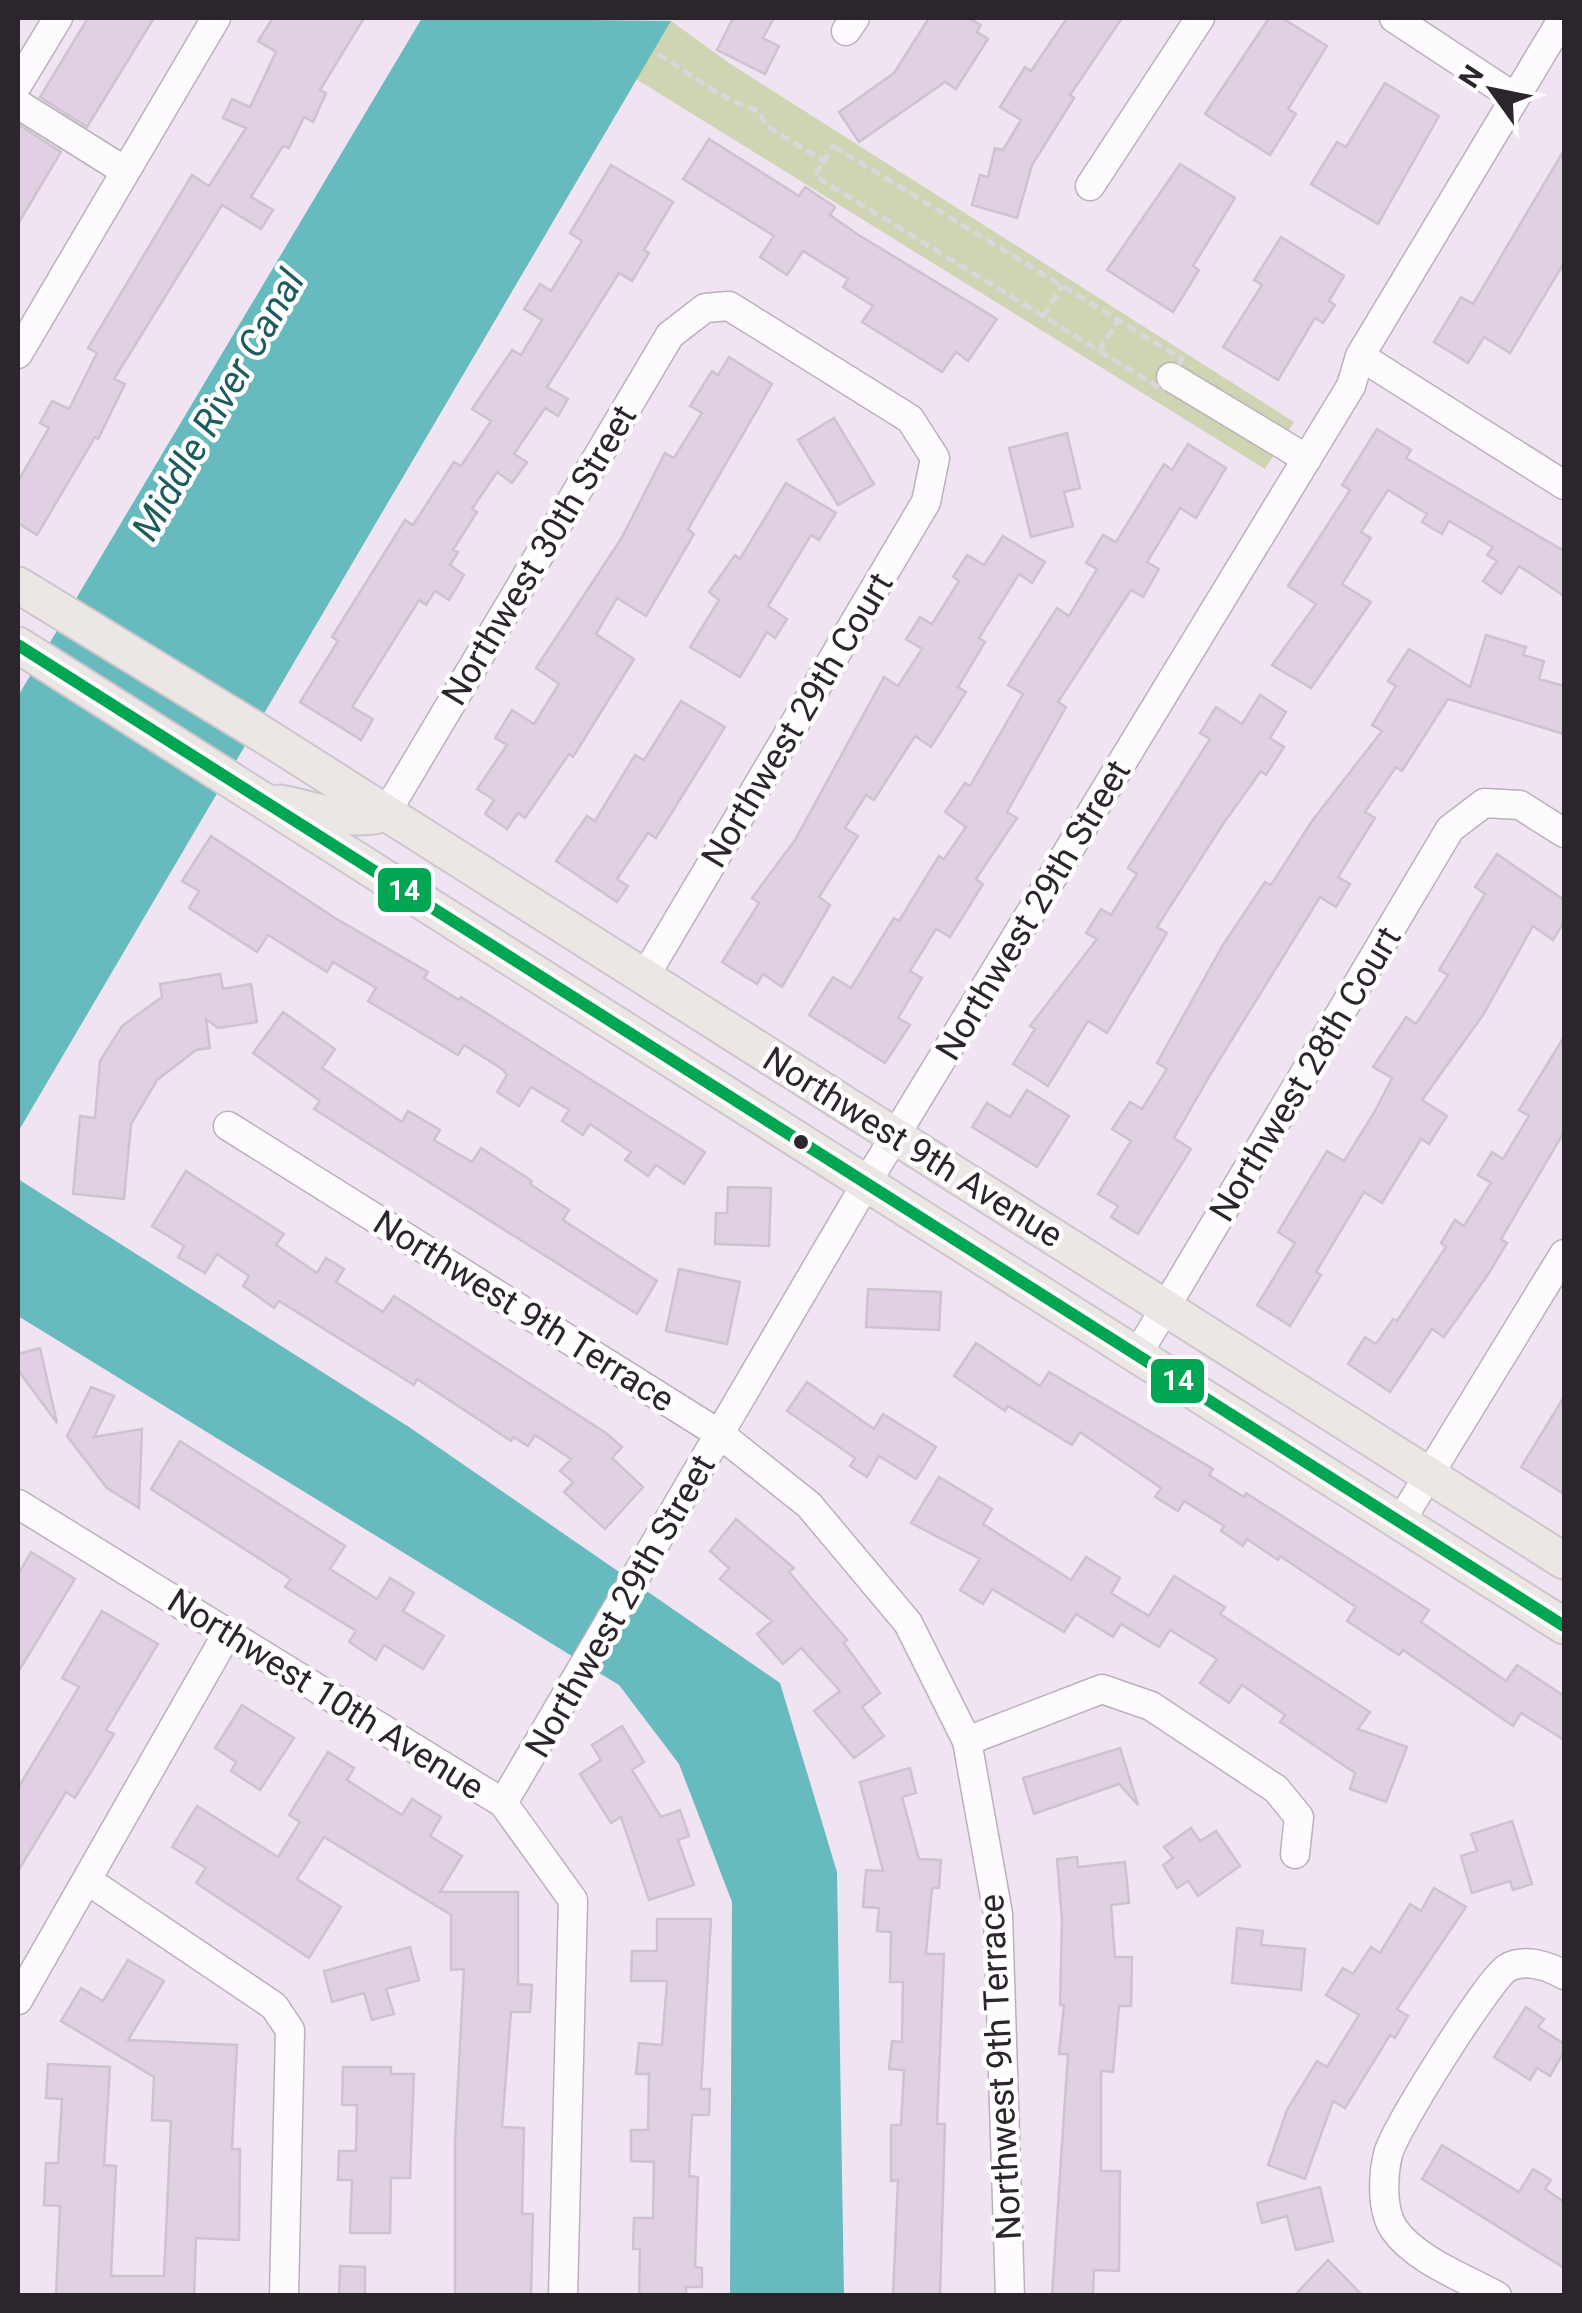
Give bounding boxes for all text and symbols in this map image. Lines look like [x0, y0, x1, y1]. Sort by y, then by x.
north arrow [1442, 40, 1542, 140]
text: N [1452, 59, 1491, 94]
water label: Middle River Canal [123, 261, 314, 548]
street label: Northwest 30th Street [434, 398, 645, 713]
street label: Northwest 29th Court [693, 566, 902, 875]
street label: Northwest 29th Street [928, 753, 1139, 1068]
line badge: 14 [376, 866, 433, 914]
text: 14 [388, 874, 420, 907]
street label: Northwest 28th Court [1201, 920, 1410, 1229]
street label: Northwest 9th Avenue [756, 1039, 1070, 1256]
unlabelled marker [791, 1132, 811, 1152]
street label: Northwest 9th Terrace [366, 1202, 682, 1421]
line badge: 14 [1149, 1357, 1206, 1405]
text: 14 [1162, 1364, 1194, 1397]
street label: Northwest 29th Street [517, 1448, 724, 1765]
street label: Northwest 10th Avenue [160, 1580, 491, 1808]
street label: Northwest 9th Terrace [971, 1893, 1030, 2241]

